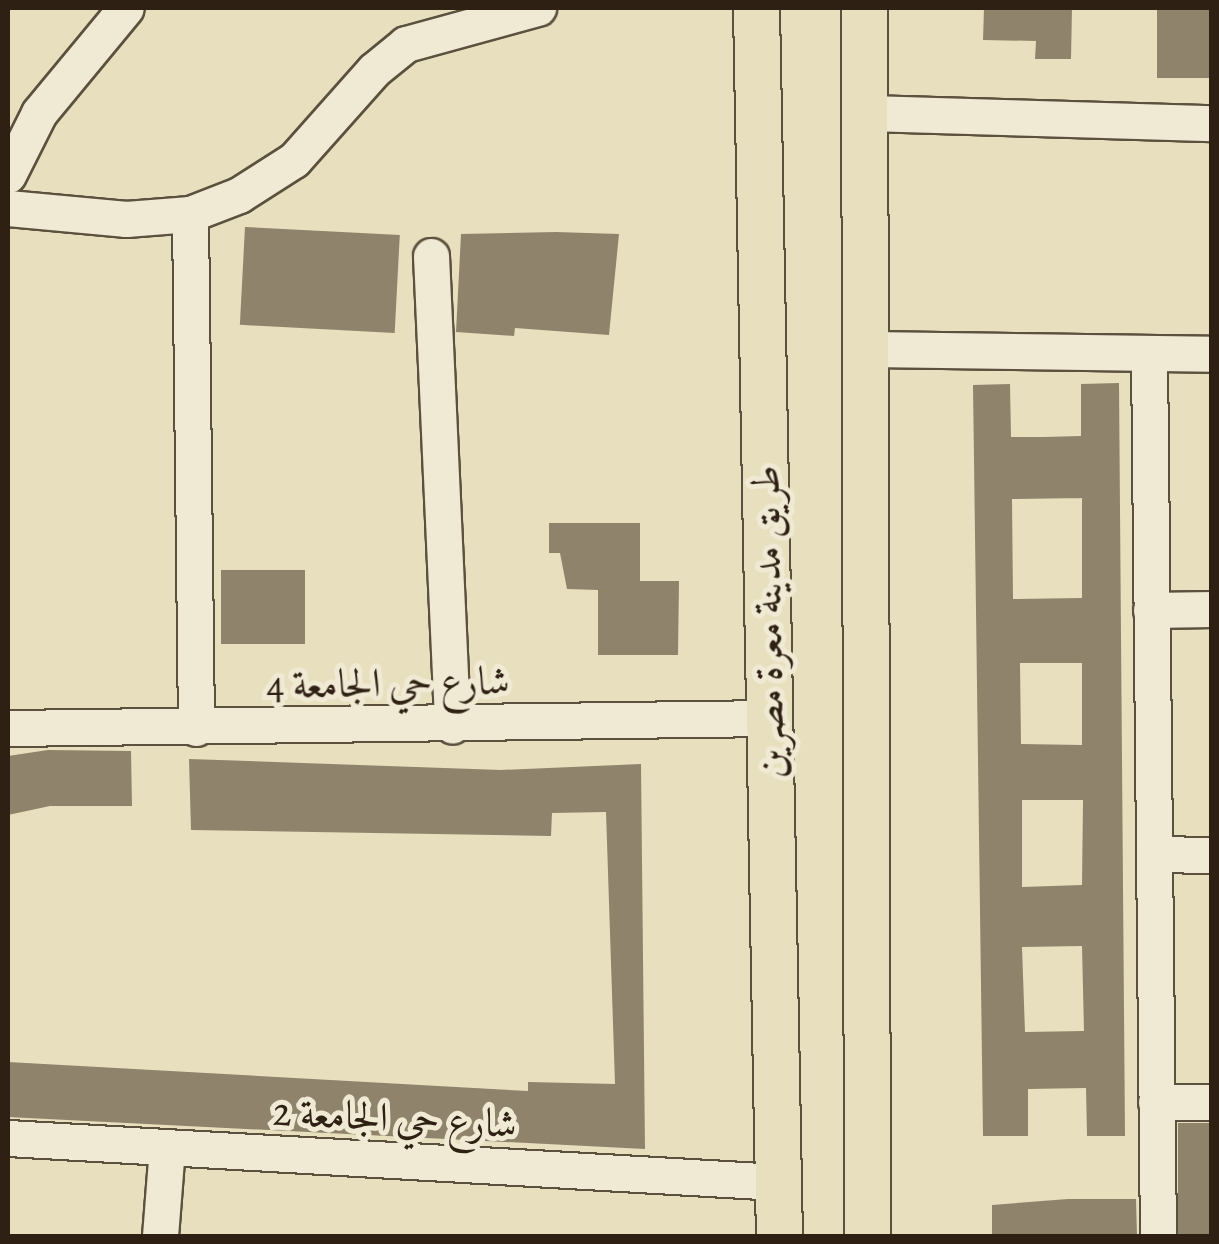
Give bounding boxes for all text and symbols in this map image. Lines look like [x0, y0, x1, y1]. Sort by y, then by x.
street label: طريق مدينة معرة مصرين [741, 465, 795, 779]
street label: شارع حي الجامعة 4 [266, 657, 510, 709]
street label: شارع حي الجامعة 2 [272, 1088, 518, 1148]

